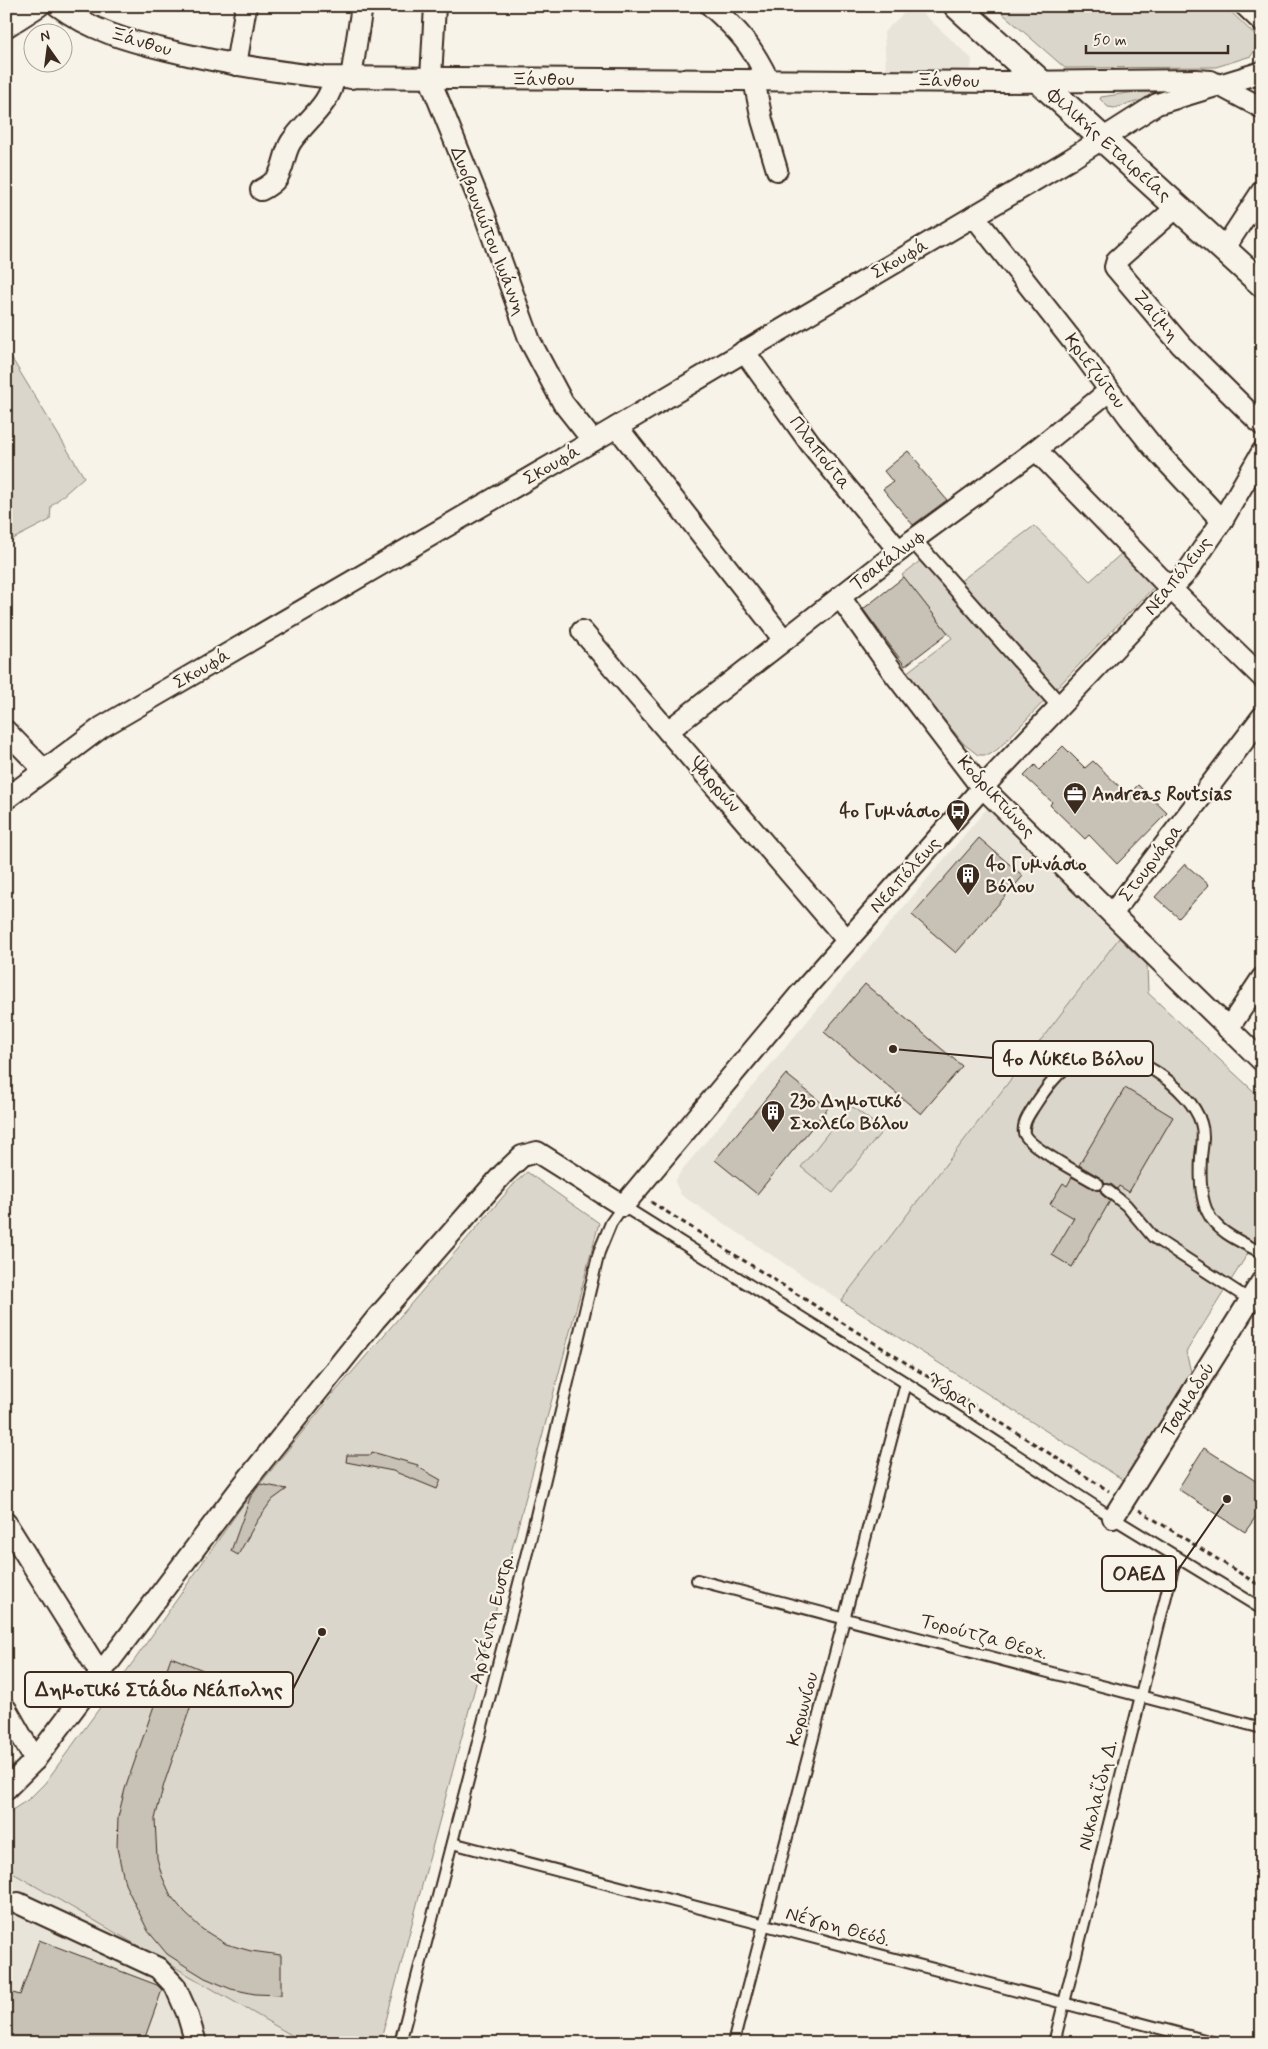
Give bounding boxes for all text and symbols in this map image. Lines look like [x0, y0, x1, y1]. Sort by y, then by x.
street label: Ξάνθου [107, 21, 175, 63]
north arrow [22, 22, 72, 72]
scale bar [1086, 22, 1228, 54]
text: N [38, 26, 52, 46]
text: 50 m [1093, 31, 1127, 51]
street label: Ξάνθου [512, 67, 574, 92]
street label: Ξάνθου [916, 68, 980, 94]
street label: Φιλικής Εταιρείας [1041, 82, 1176, 207]
street label: Δυοβουνιώτου Ιωάννη [444, 143, 532, 319]
street label: Σκουφά [867, 233, 933, 285]
street label: Ζαΐμη [1127, 285, 1185, 347]
street label: Κριεζώτου [1058, 328, 1132, 414]
street label: Πλαπούτα [783, 411, 857, 495]
street label: Σκουφά [519, 439, 585, 491]
street label: Τσακάλωφ [845, 523, 931, 597]
street label: Νεαπόλεως [1138, 531, 1218, 621]
street label: Σκουφά [169, 643, 235, 695]
street label: Κοδρικτώνος [951, 750, 1041, 844]
street label: Ψαρρών [683, 751, 746, 818]
office icon: Andreas Routsias [1062, 781, 1088, 815]
place label: Andreas Routsias [1092, 782, 1233, 807]
bus stop icon: 4ο Γυμνάσιο [945, 798, 971, 832]
place label: 4ο Γυμνάσιο [839, 799, 940, 824]
street label: Στουρνάρα [1113, 819, 1189, 907]
street label: Νεαπόλεως [864, 831, 946, 919]
place label: 4ο Γυμνάσιο Βόλου [986, 852, 1087, 899]
building icon: 4ο Γυμνάσιο Βόλου [955, 862, 981, 896]
callout: 4ο Λύκειο Βόλου [993, 1041, 1153, 1076]
text: 4ο Λύκειο Βόλου [1003, 1046, 1143, 1073]
place label: 23ο Δημοτικό Σχολείο Βόλου [790, 1089, 908, 1136]
building icon: 23ο Δημοτικό Σχολείο Βόλου [760, 1099, 786, 1133]
street label: Τσαμαδού [1155, 1357, 1221, 1443]
street label: Ύδρας [922, 1367, 982, 1419]
street label: Αργέντη Ευστρ. [464, 1551, 520, 1687]
callout: ΟΑΕΔ [1102, 1556, 1176, 1591]
text: ΟΑΕΔ [1112, 1561, 1166, 1588]
street label: Τορούτζα Θεοχ. [918, 1608, 1050, 1666]
street label: Κορωνίου [781, 1669, 825, 1749]
callout: Δημοτικό Στάδιο Νεάπολης [25, 1672, 293, 1707]
text: Δημοτικό Στάδιο Νεάπολης [34, 1677, 283, 1704]
street label: Νικολαΐδη Δ. [1072, 1737, 1124, 1853]
street label: Νέγρη Θεόδ. [783, 1901, 893, 1953]

